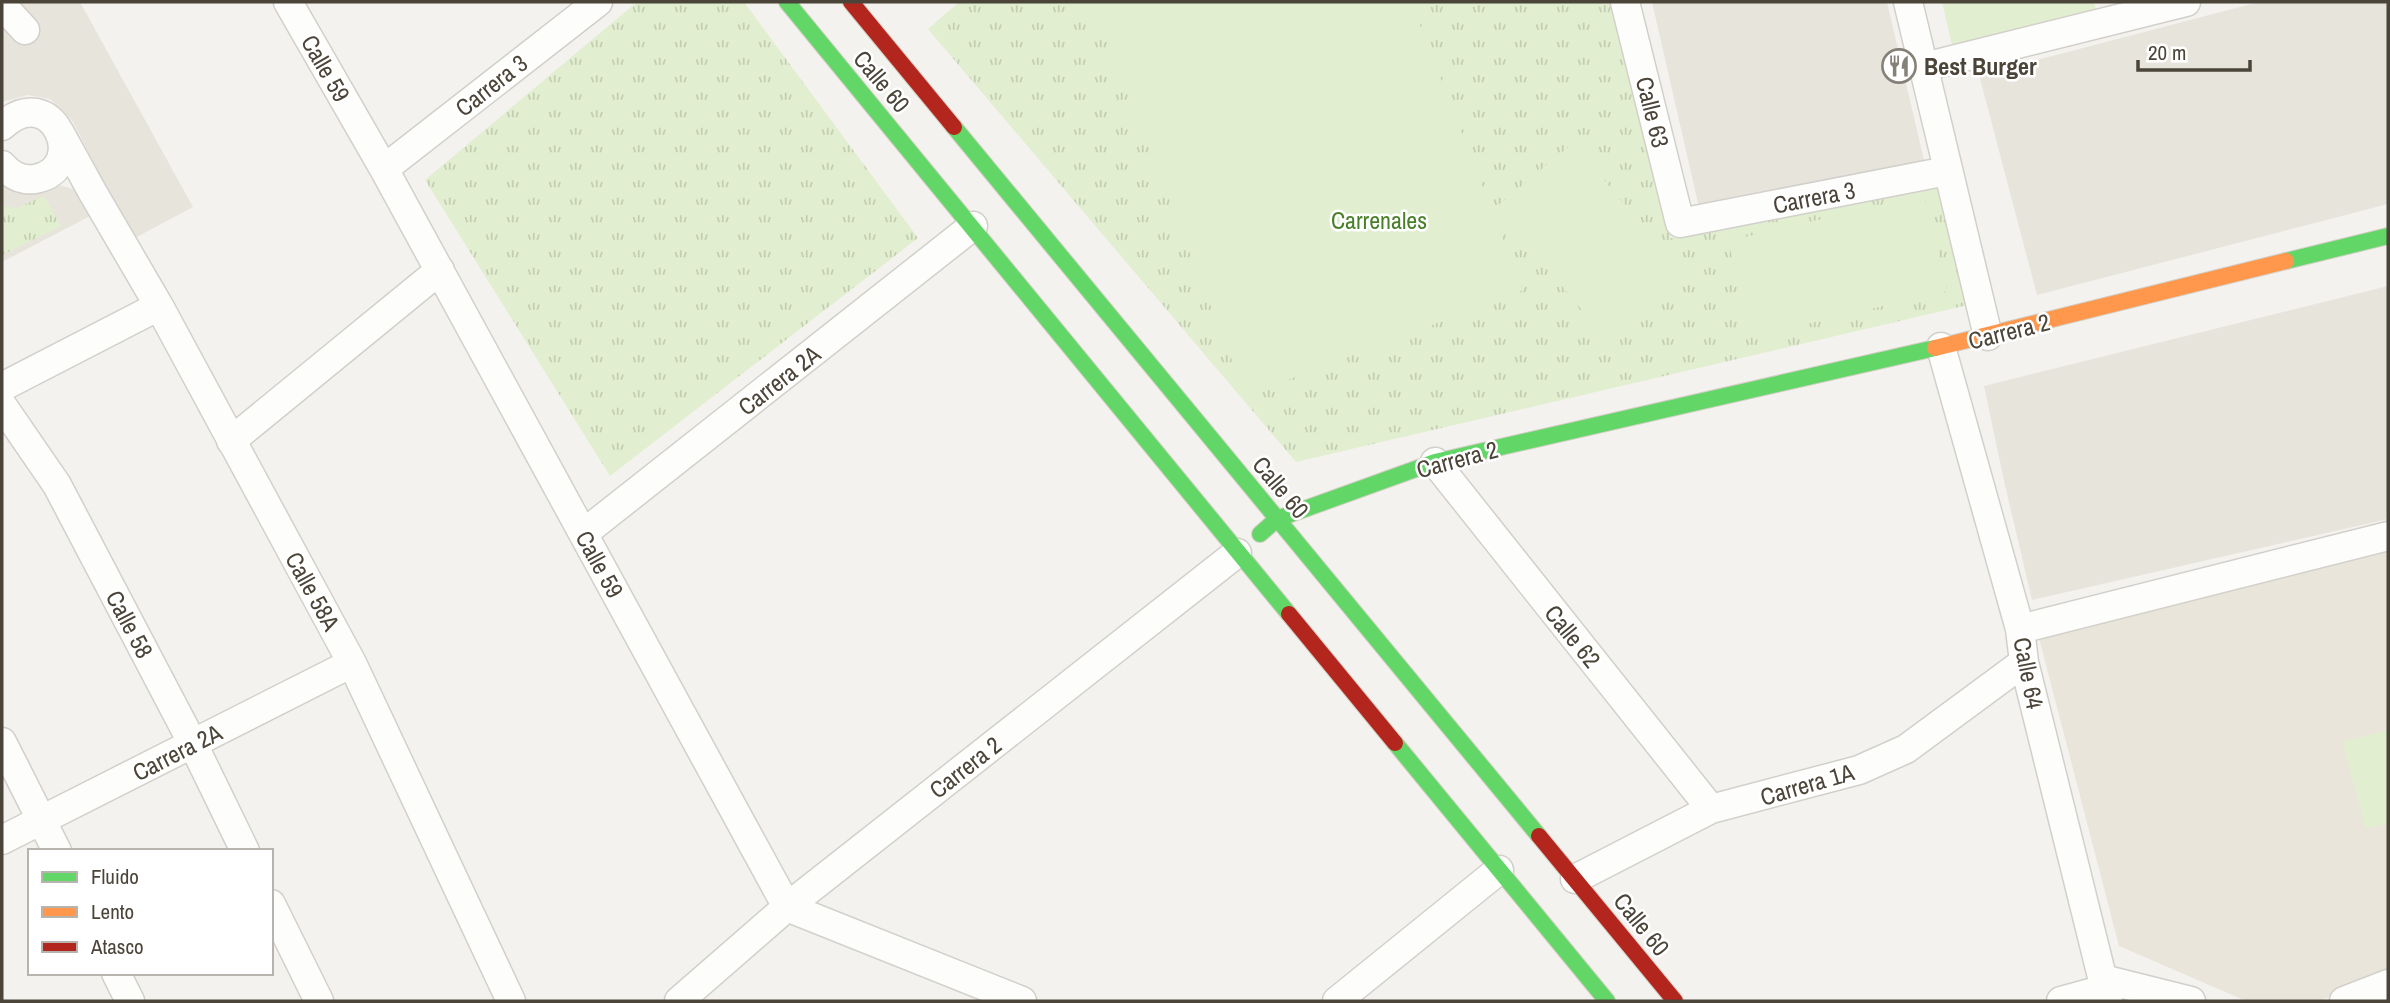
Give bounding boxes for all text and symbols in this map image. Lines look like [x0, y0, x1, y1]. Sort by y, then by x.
scale bar [2138, 28, 2250, 72]
street label: Calle 59 [294, 29, 358, 107]
text: 20 m [2148, 38, 2186, 67]
street label: Calle 60 [847, 43, 917, 119]
street label: Carrera 3 [448, 47, 534, 123]
restaurant icon: Best Burger [1880, 47, 1918, 85]
place label: Best Burger [1924, 50, 2037, 82]
street label: Calle 63 [1629, 73, 1677, 151]
street label: Carrera 3 [1770, 173, 1858, 221]
park label: Carrenales [1331, 204, 1427, 236]
street label: Carrera 2 [1965, 305, 2053, 357]
street label: Carrera 2A [731, 337, 827, 422]
street label: Carrera 2 [1413, 433, 1501, 485]
street label: Calle 60 [1246, 449, 1316, 525]
street label: Calle 59 [569, 525, 631, 603]
street label: Calle 58A [278, 546, 348, 637]
street label: Calle 58 [99, 585, 161, 663]
street label: Calle 62 [1538, 598, 1608, 674]
street label: Calle 64 [2006, 635, 2052, 712]
street label: Carrera 2A [127, 716, 228, 788]
street label: Carrera 2 [922, 729, 1008, 805]
street label: Carrera 1A [1756, 755, 1858, 813]
legend [28, 849, 273, 975]
text: Fluido [91, 862, 139, 891]
street label: Calle 60 [1607, 886, 1677, 962]
text: Lento [91, 897, 134, 926]
text: Atasco [90, 932, 144, 961]

